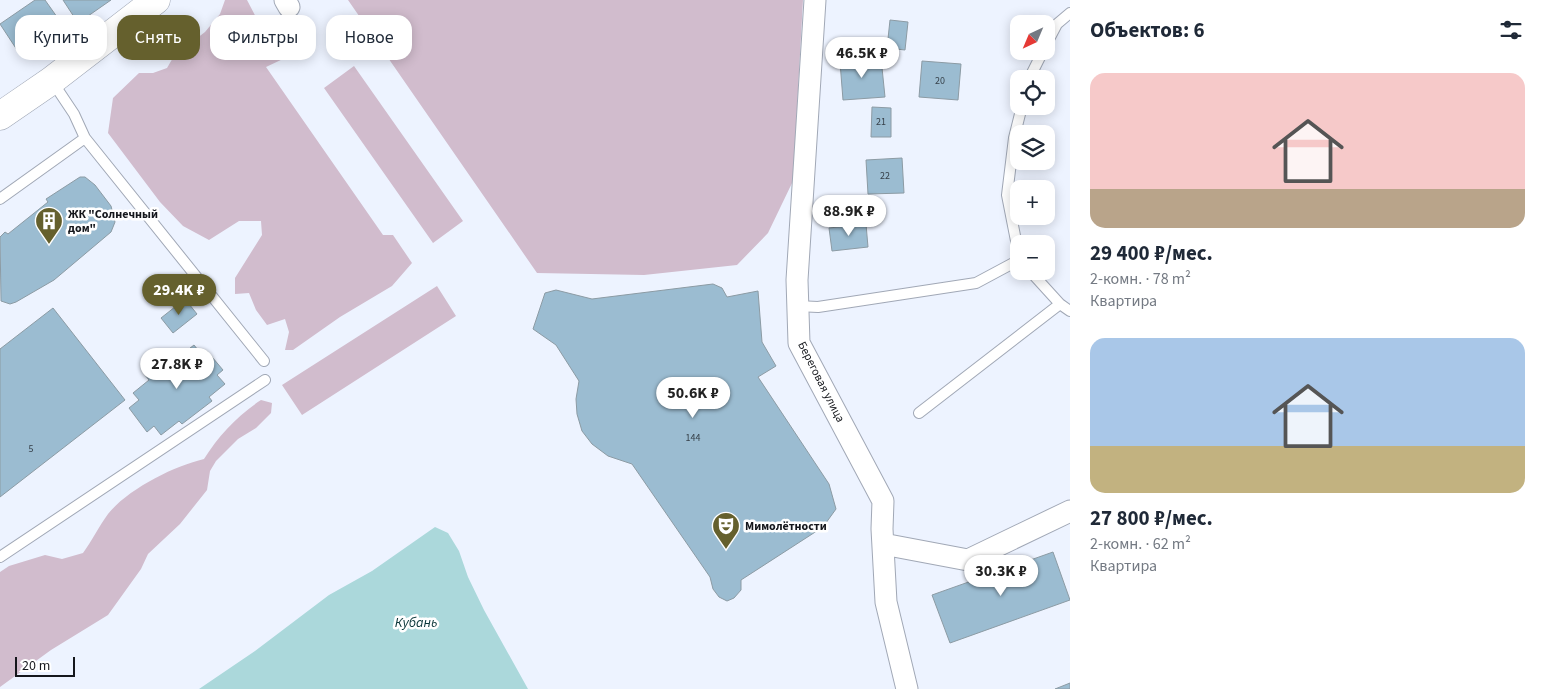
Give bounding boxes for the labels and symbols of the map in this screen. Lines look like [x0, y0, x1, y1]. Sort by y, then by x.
north arrow [1010, 15, 1055, 60]
pin: 46.5K ₽ [816, 36, 908, 79]
house number: 20 [935, 74, 945, 88]
house number: 21 [876, 115, 886, 129]
house number: 22 [880, 169, 890, 183]
pin: 88.9K ₽ [803, 194, 895, 237]
building icon: ЖК "Солнечный дом" [34, 206, 64, 245]
place label: ЖК "Солнечный дом" [68, 206, 158, 237]
pin: 29.4K ₽ [133, 274, 225, 316]
street label: Береговая улица [793, 339, 849, 425]
pin: 27.8K ₽ [131, 348, 223, 390]
pin: 50.6K ₽ [647, 376, 739, 419]
house number: 144 [686, 431, 700, 445]
house number: 5 [29, 442, 34, 456]
theatre icon: Мимолётности [711, 511, 741, 550]
place label: Мимолётности [745, 518, 827, 535]
pin: 30.3K ₽ [955, 554, 1047, 597]
water label: Кубань [395, 613, 437, 633]
scale bar [15, 654, 75, 677]

